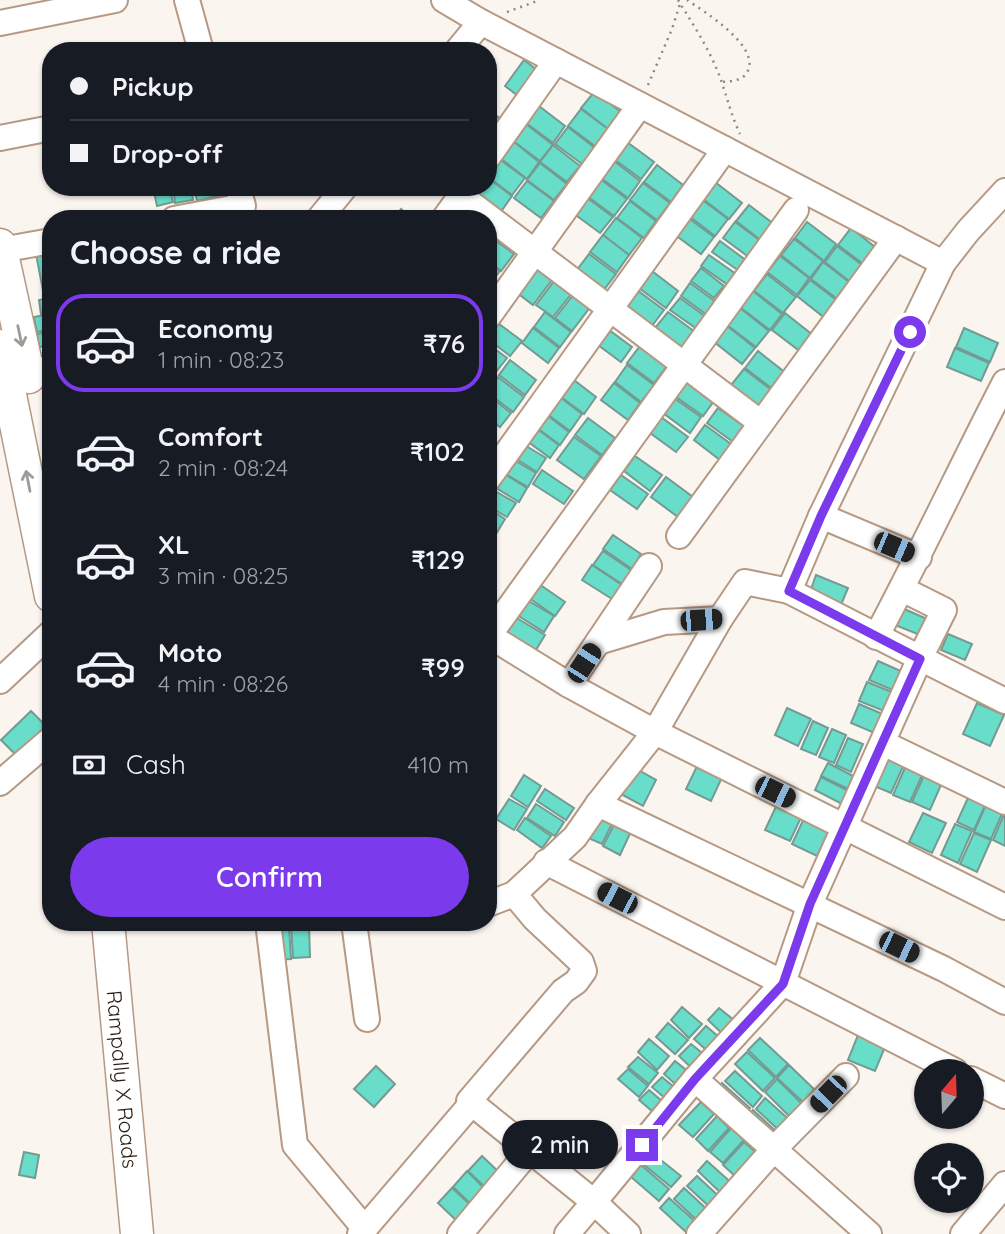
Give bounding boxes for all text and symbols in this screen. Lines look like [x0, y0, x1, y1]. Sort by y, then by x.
text: Pickup [112, 70, 194, 103]
text: Drop-off [112, 137, 223, 170]
text: Choose a ride [70, 232, 282, 272]
icon: car [74, 312, 137, 375]
text: Economy [158, 312, 273, 345]
route start [894, 316, 926, 348]
one-way arrow [13, 324, 27, 347]
text: ₹76 [423, 327, 465, 360]
text: 1 min · 08:23 [158, 345, 284, 374]
icon: car [74, 420, 137, 483]
text: Comfort [158, 420, 263, 453]
text: ₹102 [410, 435, 465, 468]
text: 2 min · 08:24 [158, 453, 288, 482]
one-way arrow [21, 470, 35, 493]
icon: car [74, 528, 137, 591]
text: XL [158, 528, 190, 561]
car [871, 529, 918, 565]
text: ₹129 [411, 543, 465, 576]
text: 3 min · 08:25 [158, 561, 288, 590]
car [680, 608, 723, 632]
icon: car [74, 636, 137, 699]
text: Moto [158, 636, 222, 669]
car [564, 640, 605, 686]
text: ₹99 [421, 651, 465, 684]
text: 4 min · 08:26 [158, 669, 288, 698]
icon: cash [70, 746, 108, 784]
text: Cash [126, 748, 186, 781]
text: 410 m [408, 750, 469, 779]
car [752, 773, 799, 811]
button: Confirm [70, 837, 469, 917]
car [594, 879, 641, 917]
car [876, 928, 923, 966]
street label: Rampally X Roads [101, 989, 144, 1170]
north arrow [914, 1059, 984, 1129]
map controls [914, 1059, 984, 1213]
car [806, 1072, 851, 1116]
callout: 2 min [502, 1120, 618, 1170]
route end [626, 1129, 658, 1161]
text: 2 min [530, 1130, 590, 1159]
button: locate [914, 1143, 984, 1213]

